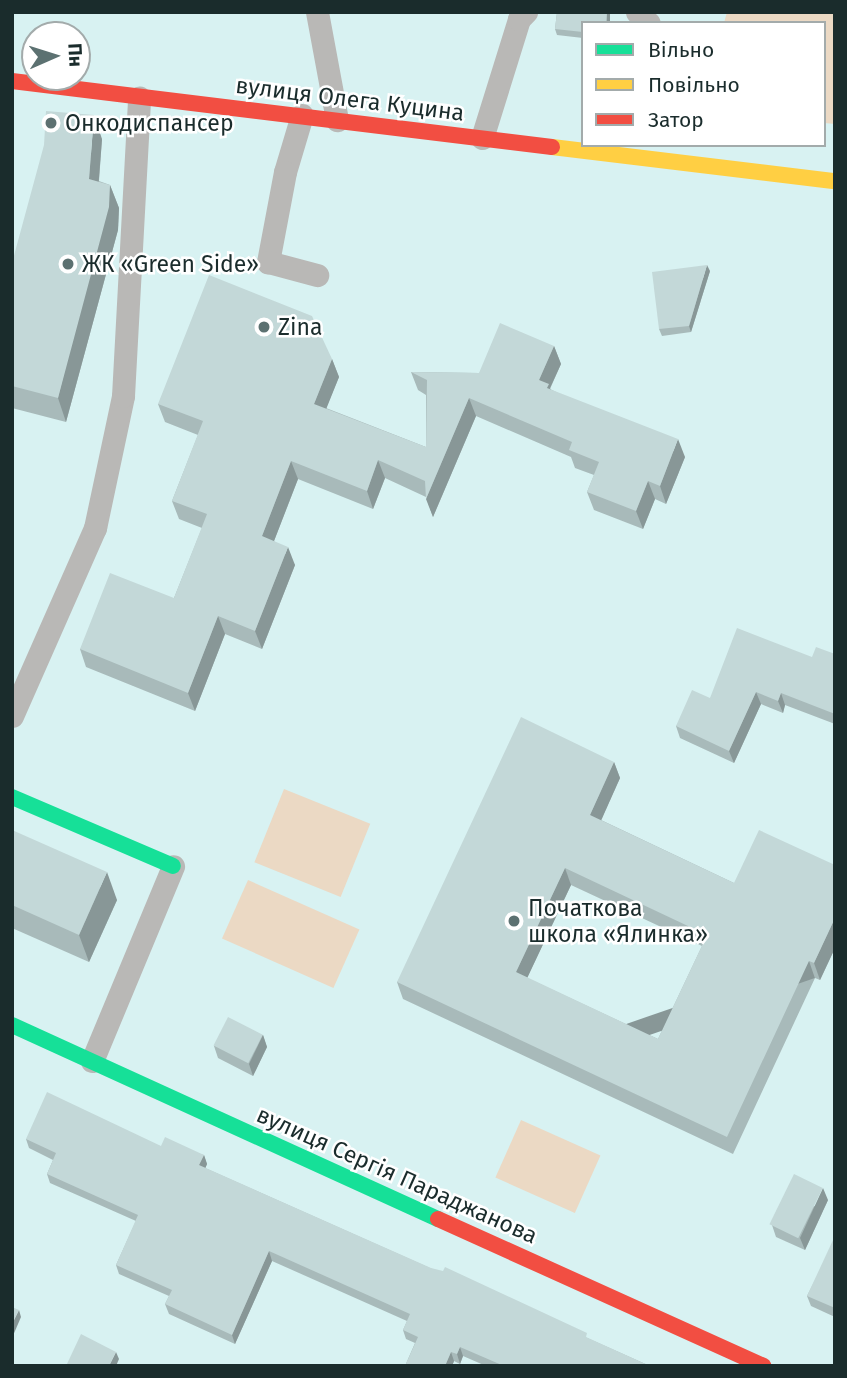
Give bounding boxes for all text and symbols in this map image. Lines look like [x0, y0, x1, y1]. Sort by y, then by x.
north arrow [21, 21, 91, 91]
legend [581, 21, 826, 147]
text: Вільно [648, 37, 714, 63]
text: Пн [63, 43, 88, 67]
street label: вулиця Олега Куцина [234, 71, 466, 127]
text: Повільно [648, 72, 740, 98]
text: Затор [648, 107, 704, 133]
place label: Онкодиспансер [65, 109, 234, 137]
marker: Онкодиспансер [43, 115, 59, 131]
place label: ЖК «Green Side» [82, 250, 259, 278]
marker: ЖК «Green Side» [60, 256, 76, 272]
place label: Zina [278, 313, 322, 341]
marker: Zina [256, 319, 272, 335]
place label: Початкова школа «Ялинка» [528, 894, 708, 948]
marker: Початкова школа «Ялинка» [506, 913, 522, 929]
street label: вулиця Сергія Параджанова [252, 1100, 542, 1250]

